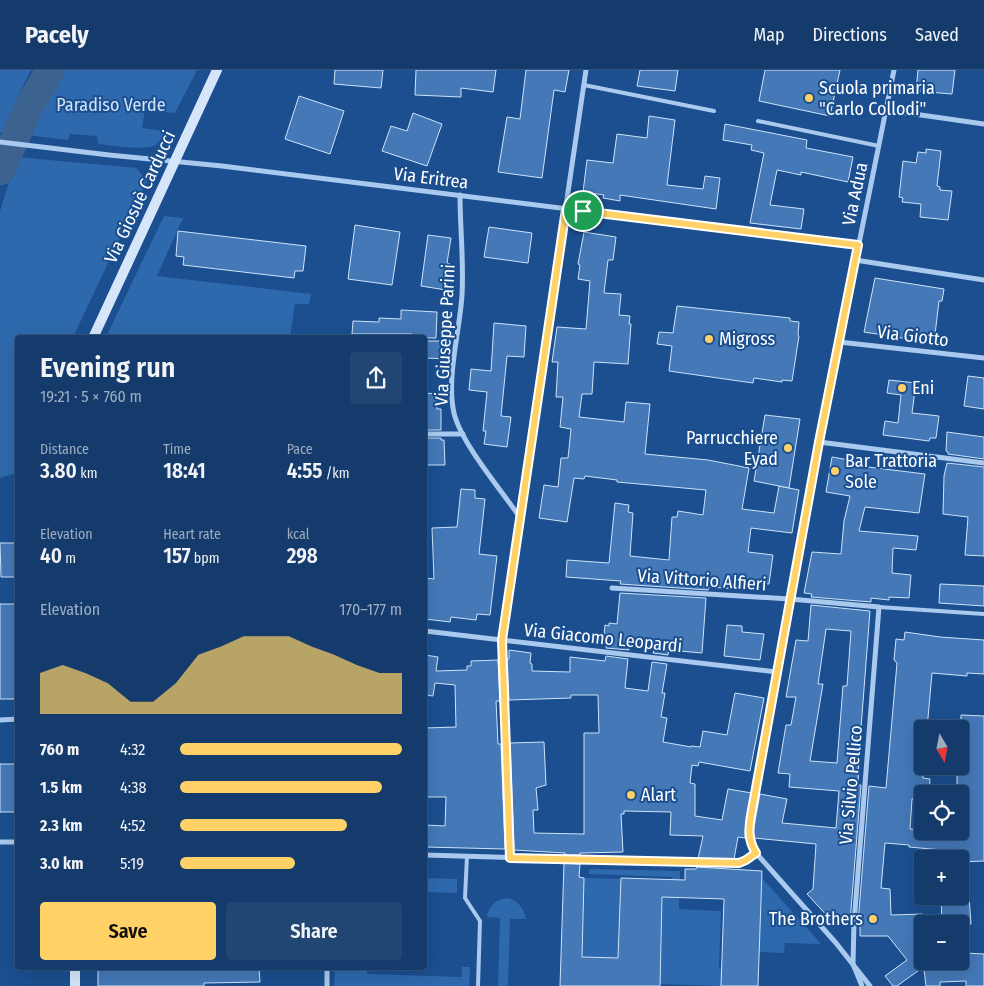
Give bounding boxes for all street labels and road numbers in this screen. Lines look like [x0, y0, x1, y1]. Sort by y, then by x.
street label: Via Giosuè Carducci [100, 127, 180, 267]
street label: Via Adua [838, 160, 872, 228]
street label: Via Eritrea [392, 163, 470, 194]
street label: Via Giuseppe Parini [430, 264, 460, 406]
street label: Via Giotto [876, 321, 950, 351]
street label: Via Vittorio Alfieri [637, 565, 767, 595]
street label: Via Giacomo Leopardi [523, 619, 683, 657]
street label: Via Silvio Pellico [835, 724, 867, 846]

